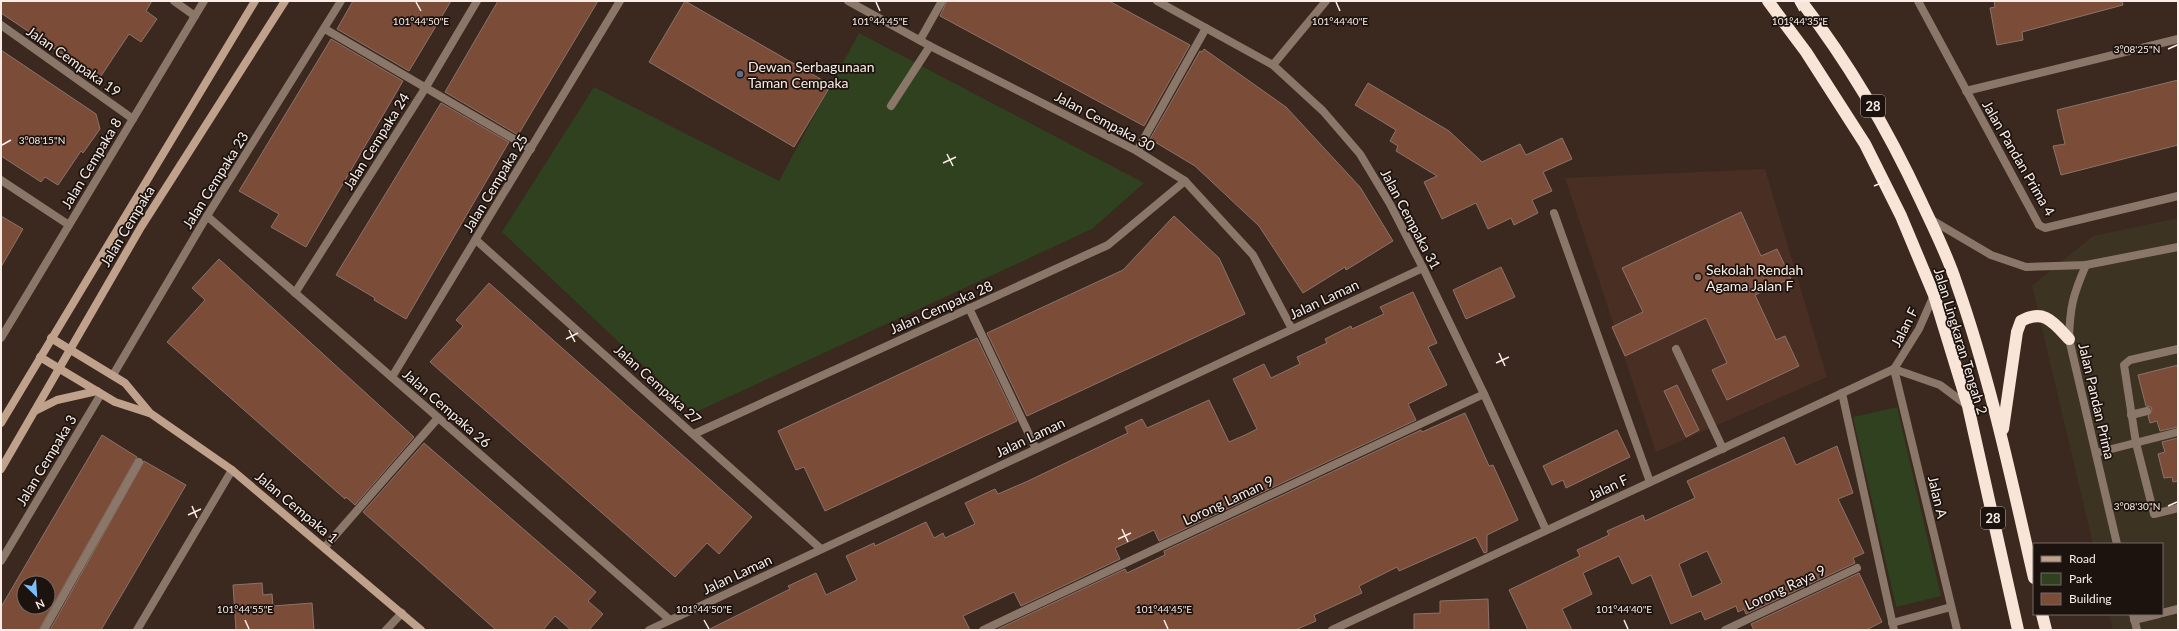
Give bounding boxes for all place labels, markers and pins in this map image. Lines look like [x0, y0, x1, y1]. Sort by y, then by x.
place label: Dewan Serbagunaan Taman Cempaka [748, 58, 875, 91]
marker: Dewan Serbagunaan Taman Cempaka [735, 69, 745, 79]
place label: Sekolah Rendah Agama Jalan F [1706, 261, 1803, 294]
marker: Sekolah Rendah Agama Jalan F [1693, 272, 1703, 282]

